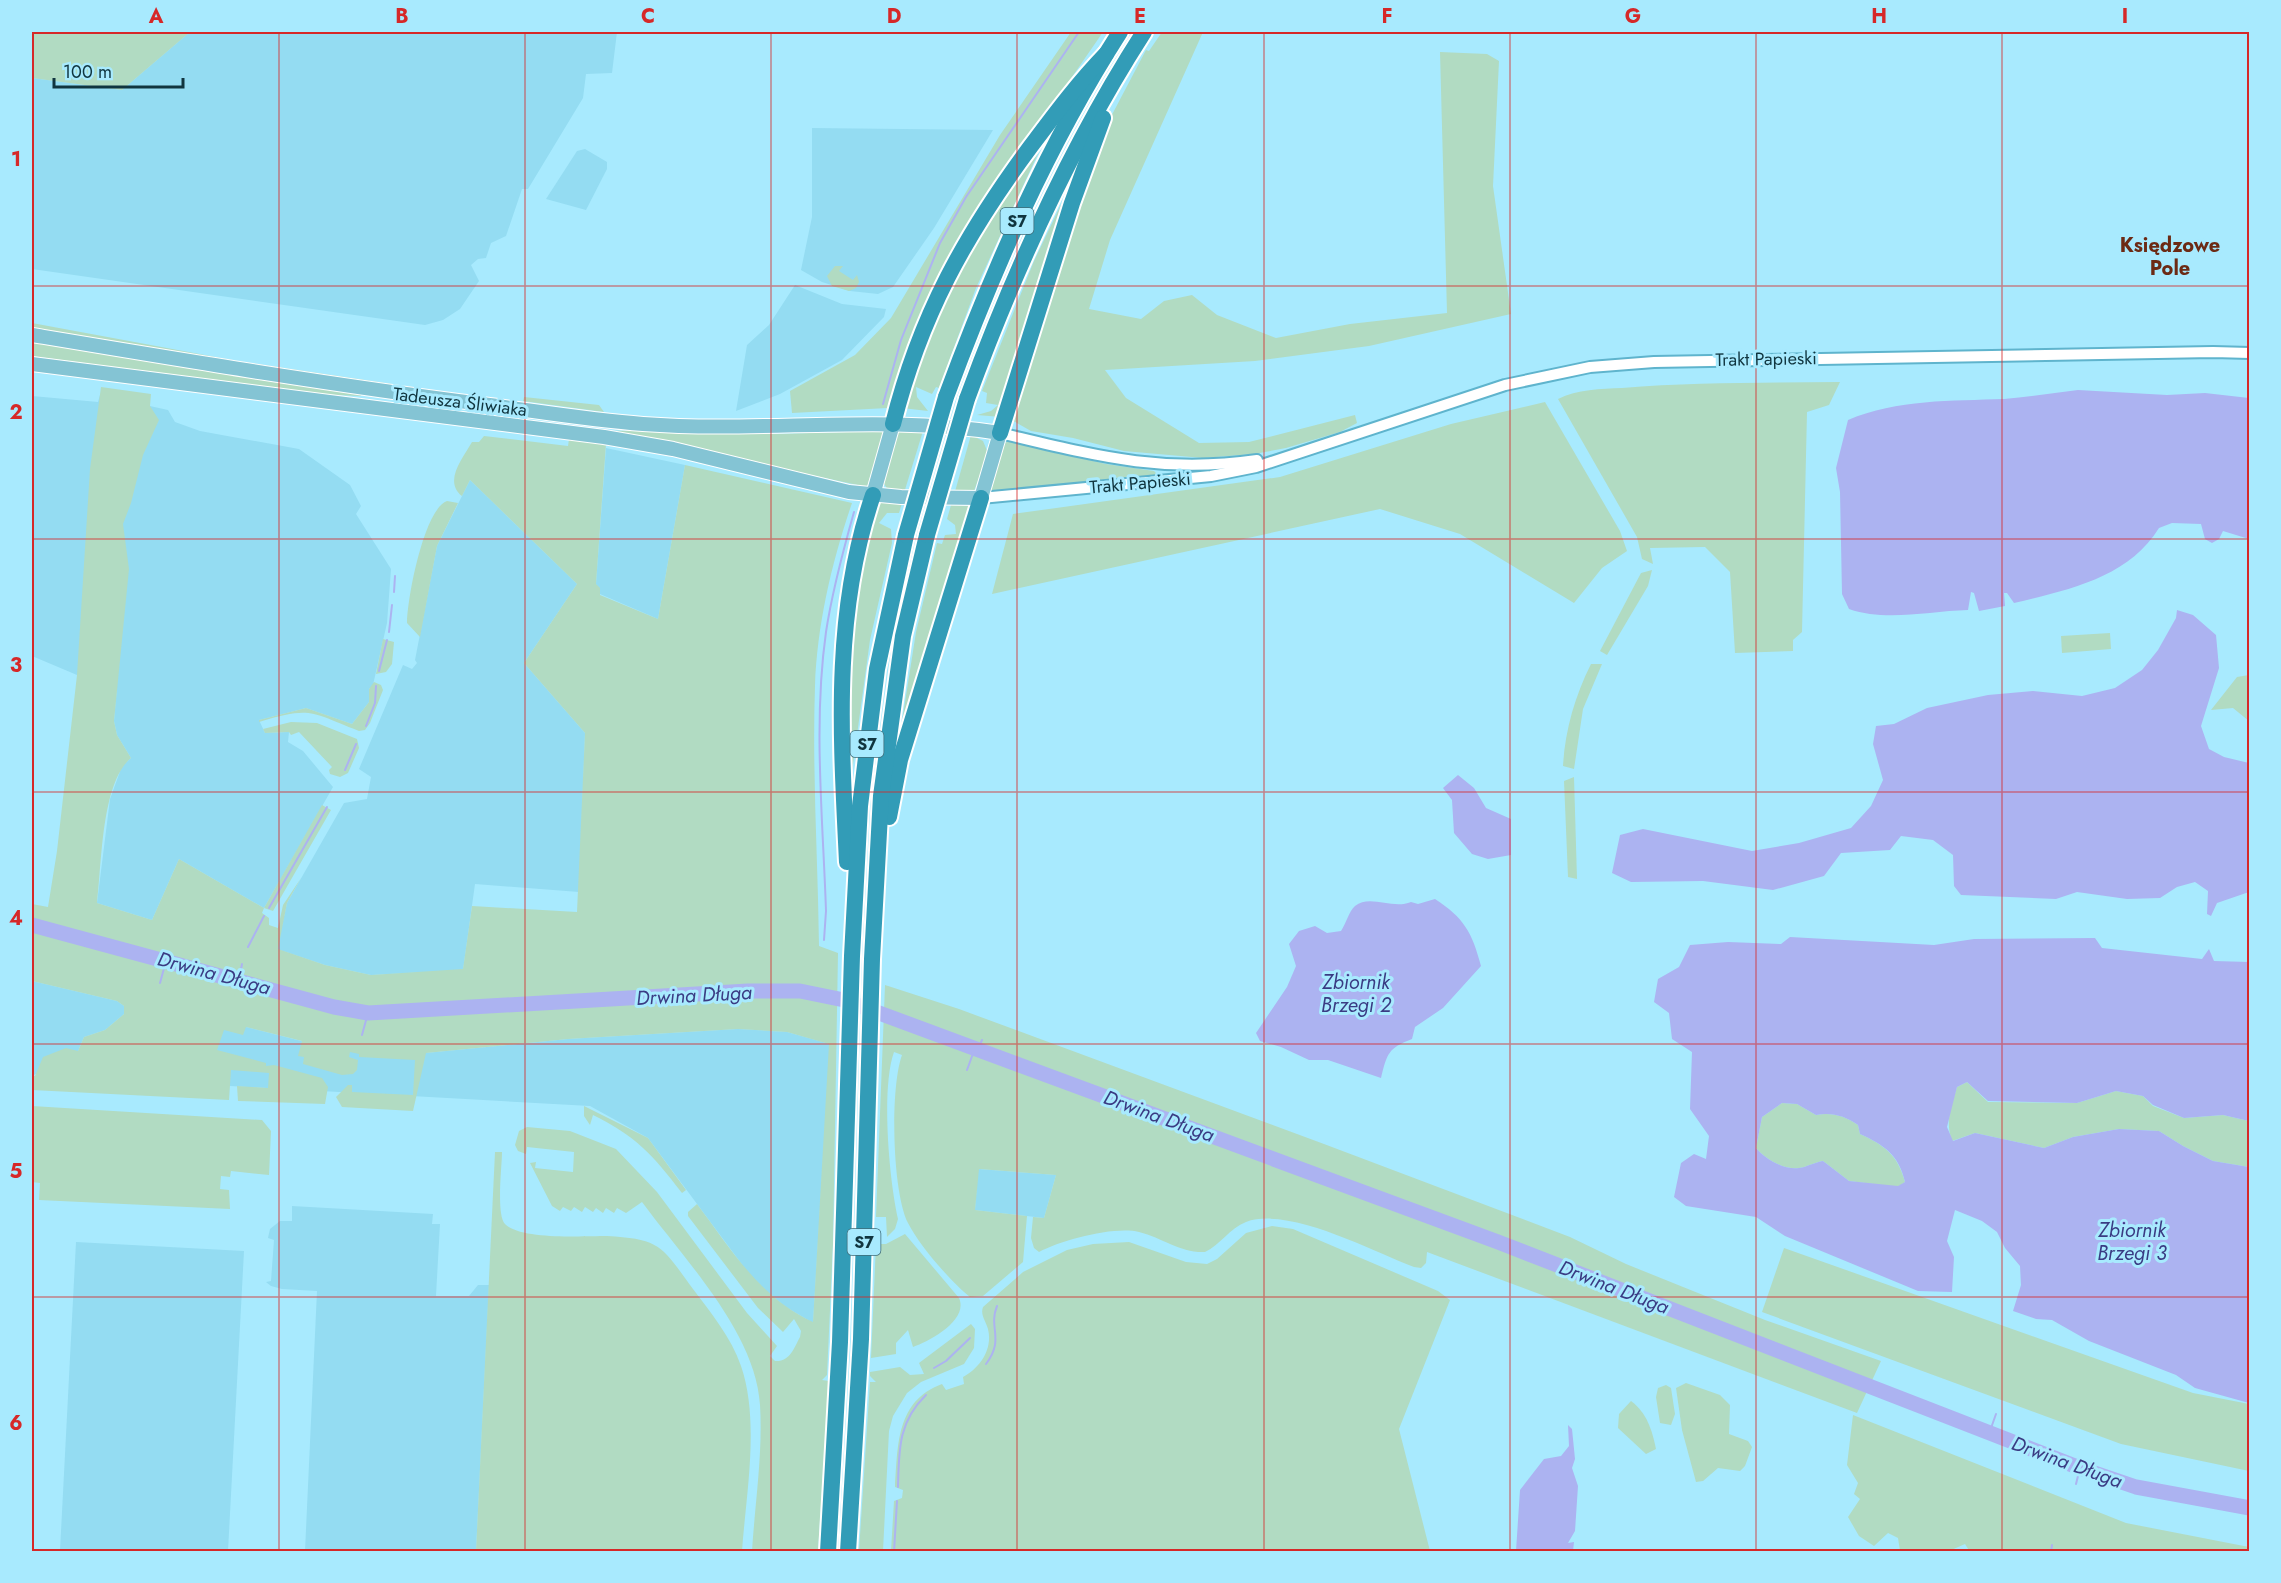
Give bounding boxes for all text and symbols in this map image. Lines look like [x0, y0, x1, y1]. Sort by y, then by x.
text: A [148, 2, 164, 31]
text: B [395, 2, 409, 31]
text: C [641, 2, 655, 31]
text: D [887, 2, 901, 31]
text: E [1134, 2, 1146, 31]
text: F [1381, 2, 1393, 31]
text: G [1625, 2, 1641, 31]
text: H [1871, 2, 1887, 31]
text: I [2122, 2, 2128, 31]
scale bar [54, 51, 183, 89]
text: 100 m [63, 59, 112, 85]
text: 1 [11, 145, 21, 174]
road number: S7 [1000, 208, 1034, 234]
district label: Księdzowe Pole [2120, 231, 2220, 283]
street label: Trakt Papieski [1715, 345, 1817, 373]
street label: Tadeusza Śliwiaka [392, 381, 528, 423]
text: 2 [9, 398, 23, 427]
street label: Trakt Papieski [1088, 466, 1192, 500]
text: 3 [10, 651, 22, 680]
road number: S7 [850, 731, 884, 757]
text: 4 [9, 904, 23, 933]
water label: Drwina Długa [154, 944, 274, 1002]
water label: Zbiornik Brzegi 2 [1321, 968, 1392, 1020]
water label: Drwina Długa [635, 978, 753, 1013]
water label: Drwina Długa [1099, 1083, 1218, 1150]
text: 5 [10, 1157, 23, 1186]
water label: Zbiornik Brzegi 3 [2097, 1216, 2167, 1268]
road number: S7 [848, 1229, 880, 1255]
water label: Drwina Długa [1555, 1253, 1673, 1322]
text: 6 [9, 1409, 23, 1438]
water label: Drwina Długa [2007, 1429, 2126, 1496]

